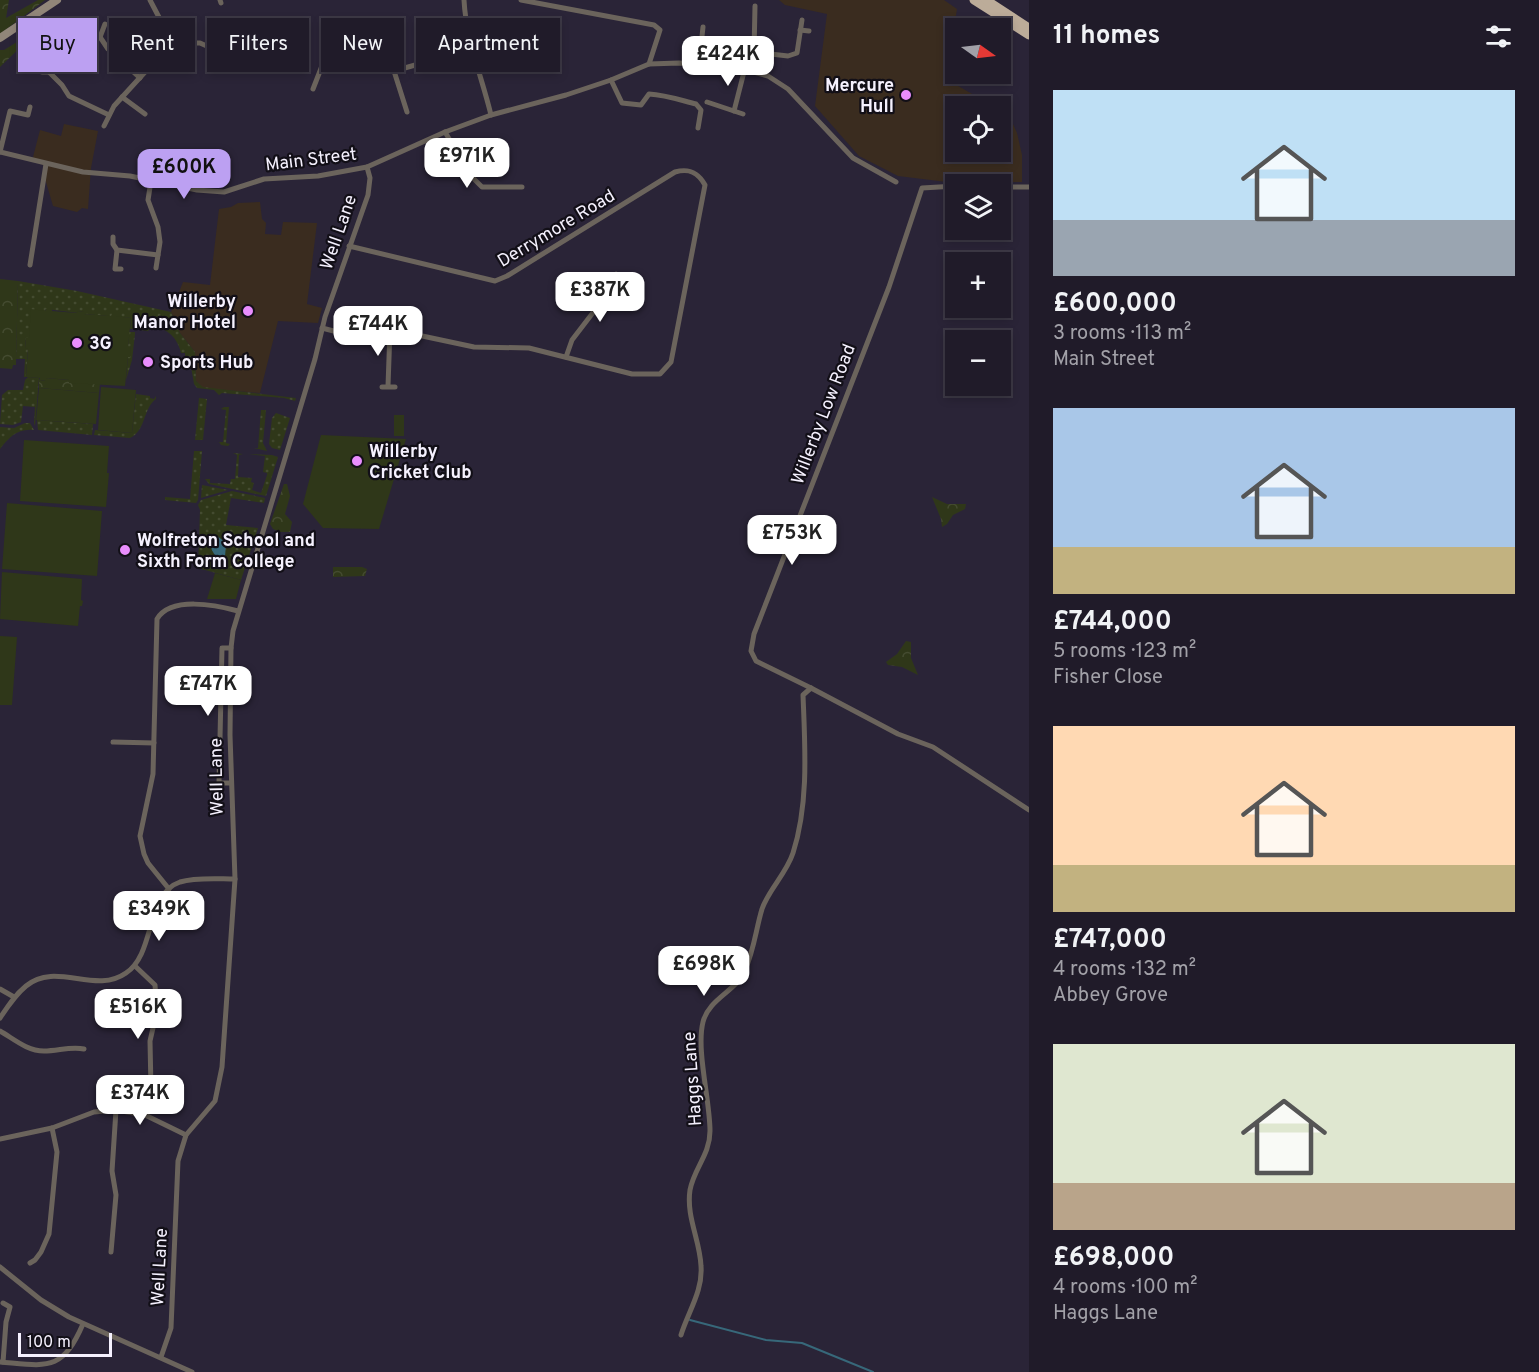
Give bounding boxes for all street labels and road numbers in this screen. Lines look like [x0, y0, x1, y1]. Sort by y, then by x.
street label: Main Street [264, 143, 358, 178]
street label: Derrymore Road [494, 185, 620, 273]
street label: Well Lane [316, 192, 363, 273]
street label: Willerby Low Road [787, 341, 862, 488]
street label: Well Lane [205, 738, 230, 816]
street label: Haggs Lane [679, 1031, 708, 1127]
street label: Well Lane [147, 1228, 174, 1307]

